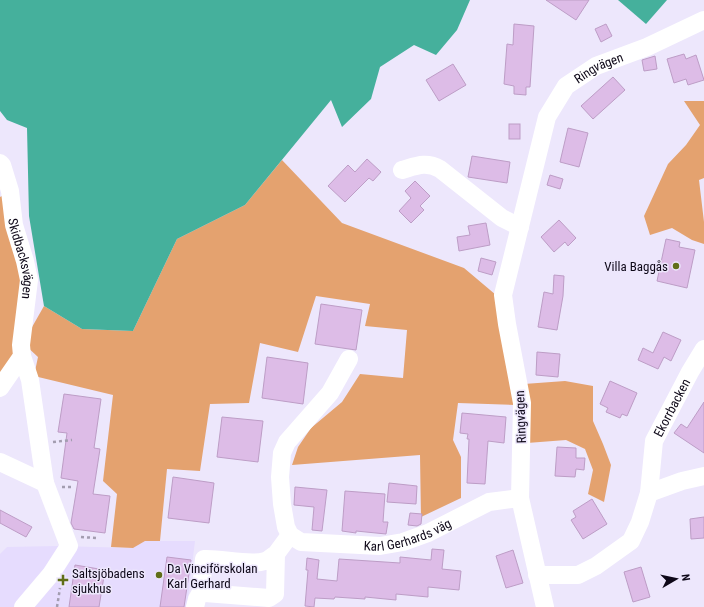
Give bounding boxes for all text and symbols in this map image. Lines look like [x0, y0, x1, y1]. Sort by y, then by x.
street label: Ringvägen [571, 50, 625, 86]
street label: Skidbacksvägen [5, 217, 36, 300]
place label: Villa Baggås [604, 259, 668, 274]
marker: Villa Baggås [671, 261, 681, 271]
street label: Ekorrbacken [651, 376, 693, 439]
street label: Ringvägen [512, 390, 529, 444]
street label: Karl Gerhards väg [363, 516, 454, 554]
north arrow [656, 559, 696, 599]
place label: Da Vinciförskolan Karl Gerhard [167, 561, 258, 591]
place label: Saltsjöbadens sjukhus [72, 566, 145, 596]
marker: Da Vinciförskolan Karl Gerhard [154, 570, 164, 580]
text: N [678, 573, 692, 582]
marker: Saltsjöbadens sjukhus [57, 574, 69, 586]

